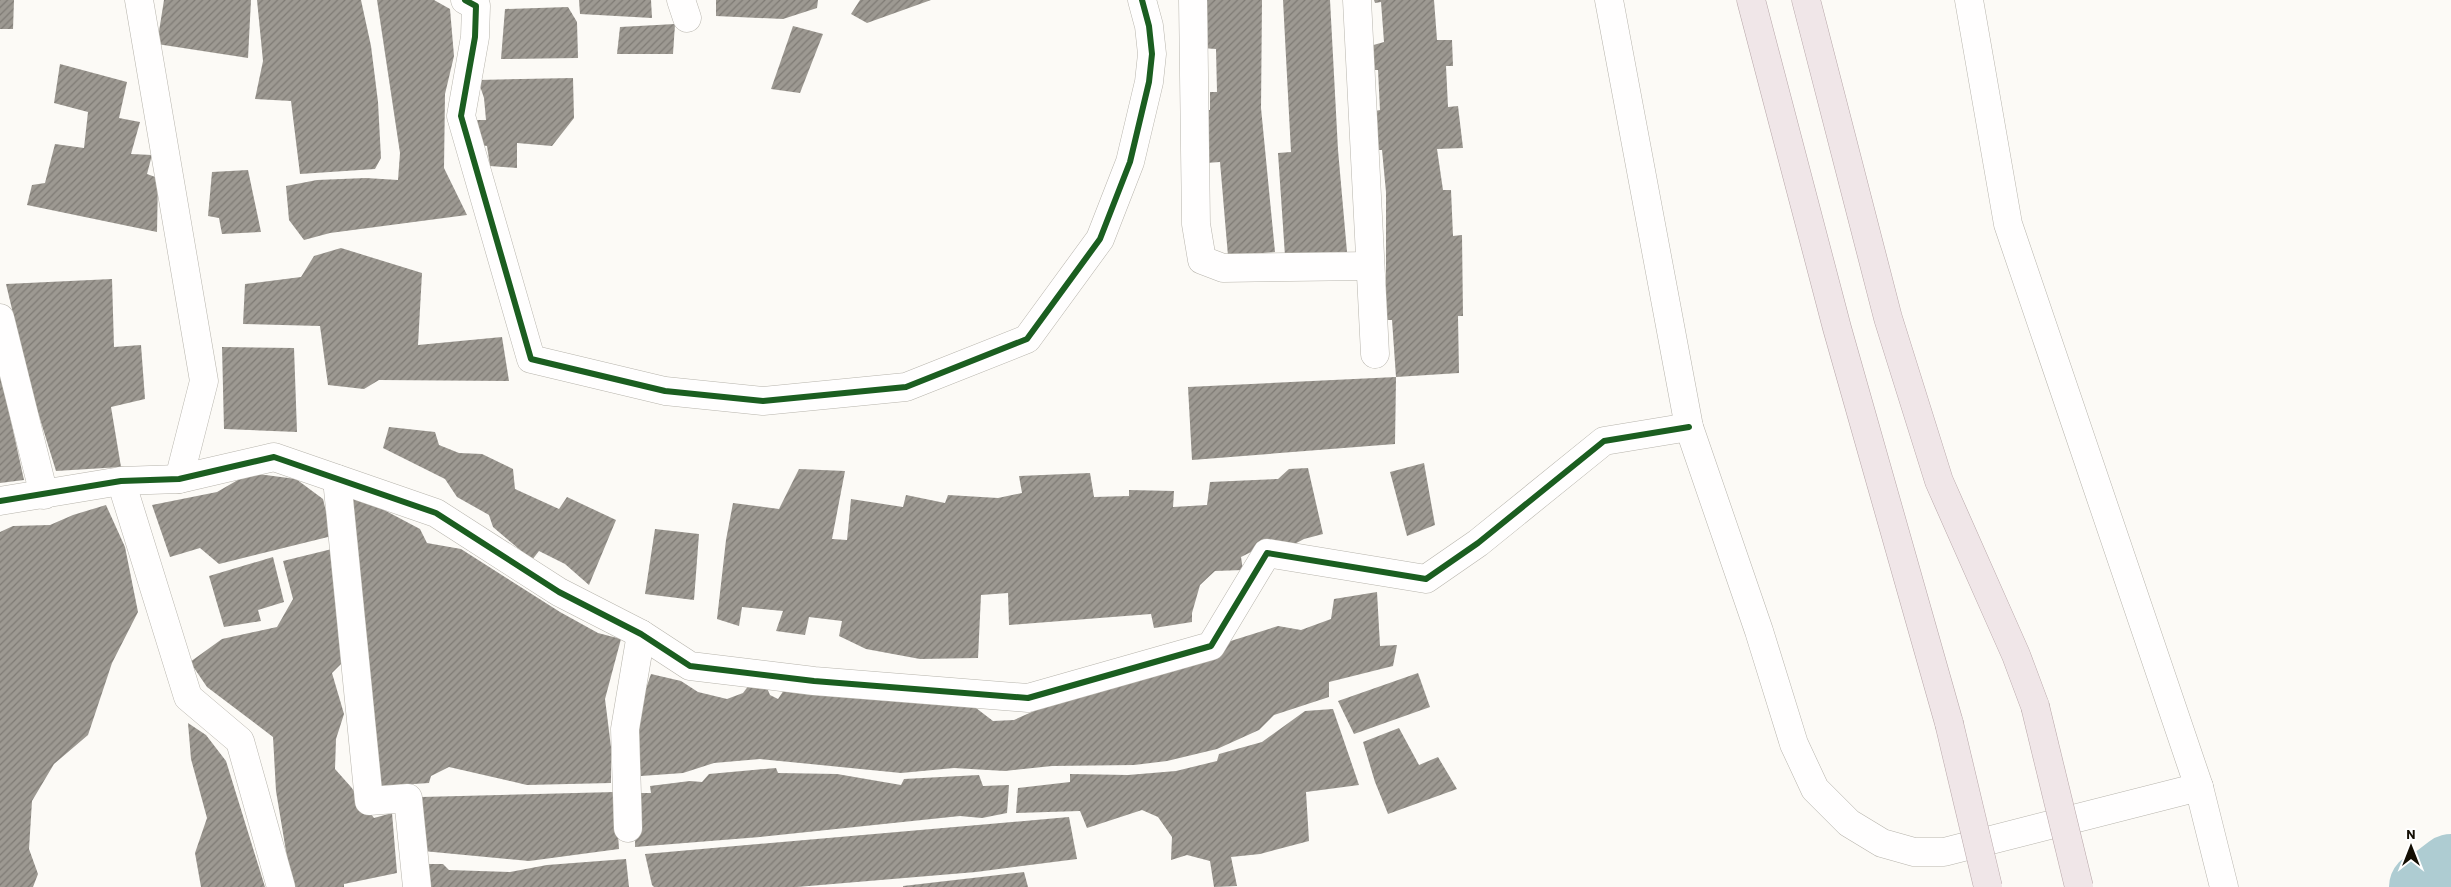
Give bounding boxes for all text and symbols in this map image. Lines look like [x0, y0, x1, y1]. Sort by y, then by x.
north arrow [2386, 822, 2436, 872]
text: N [2406, 825, 2416, 842]

